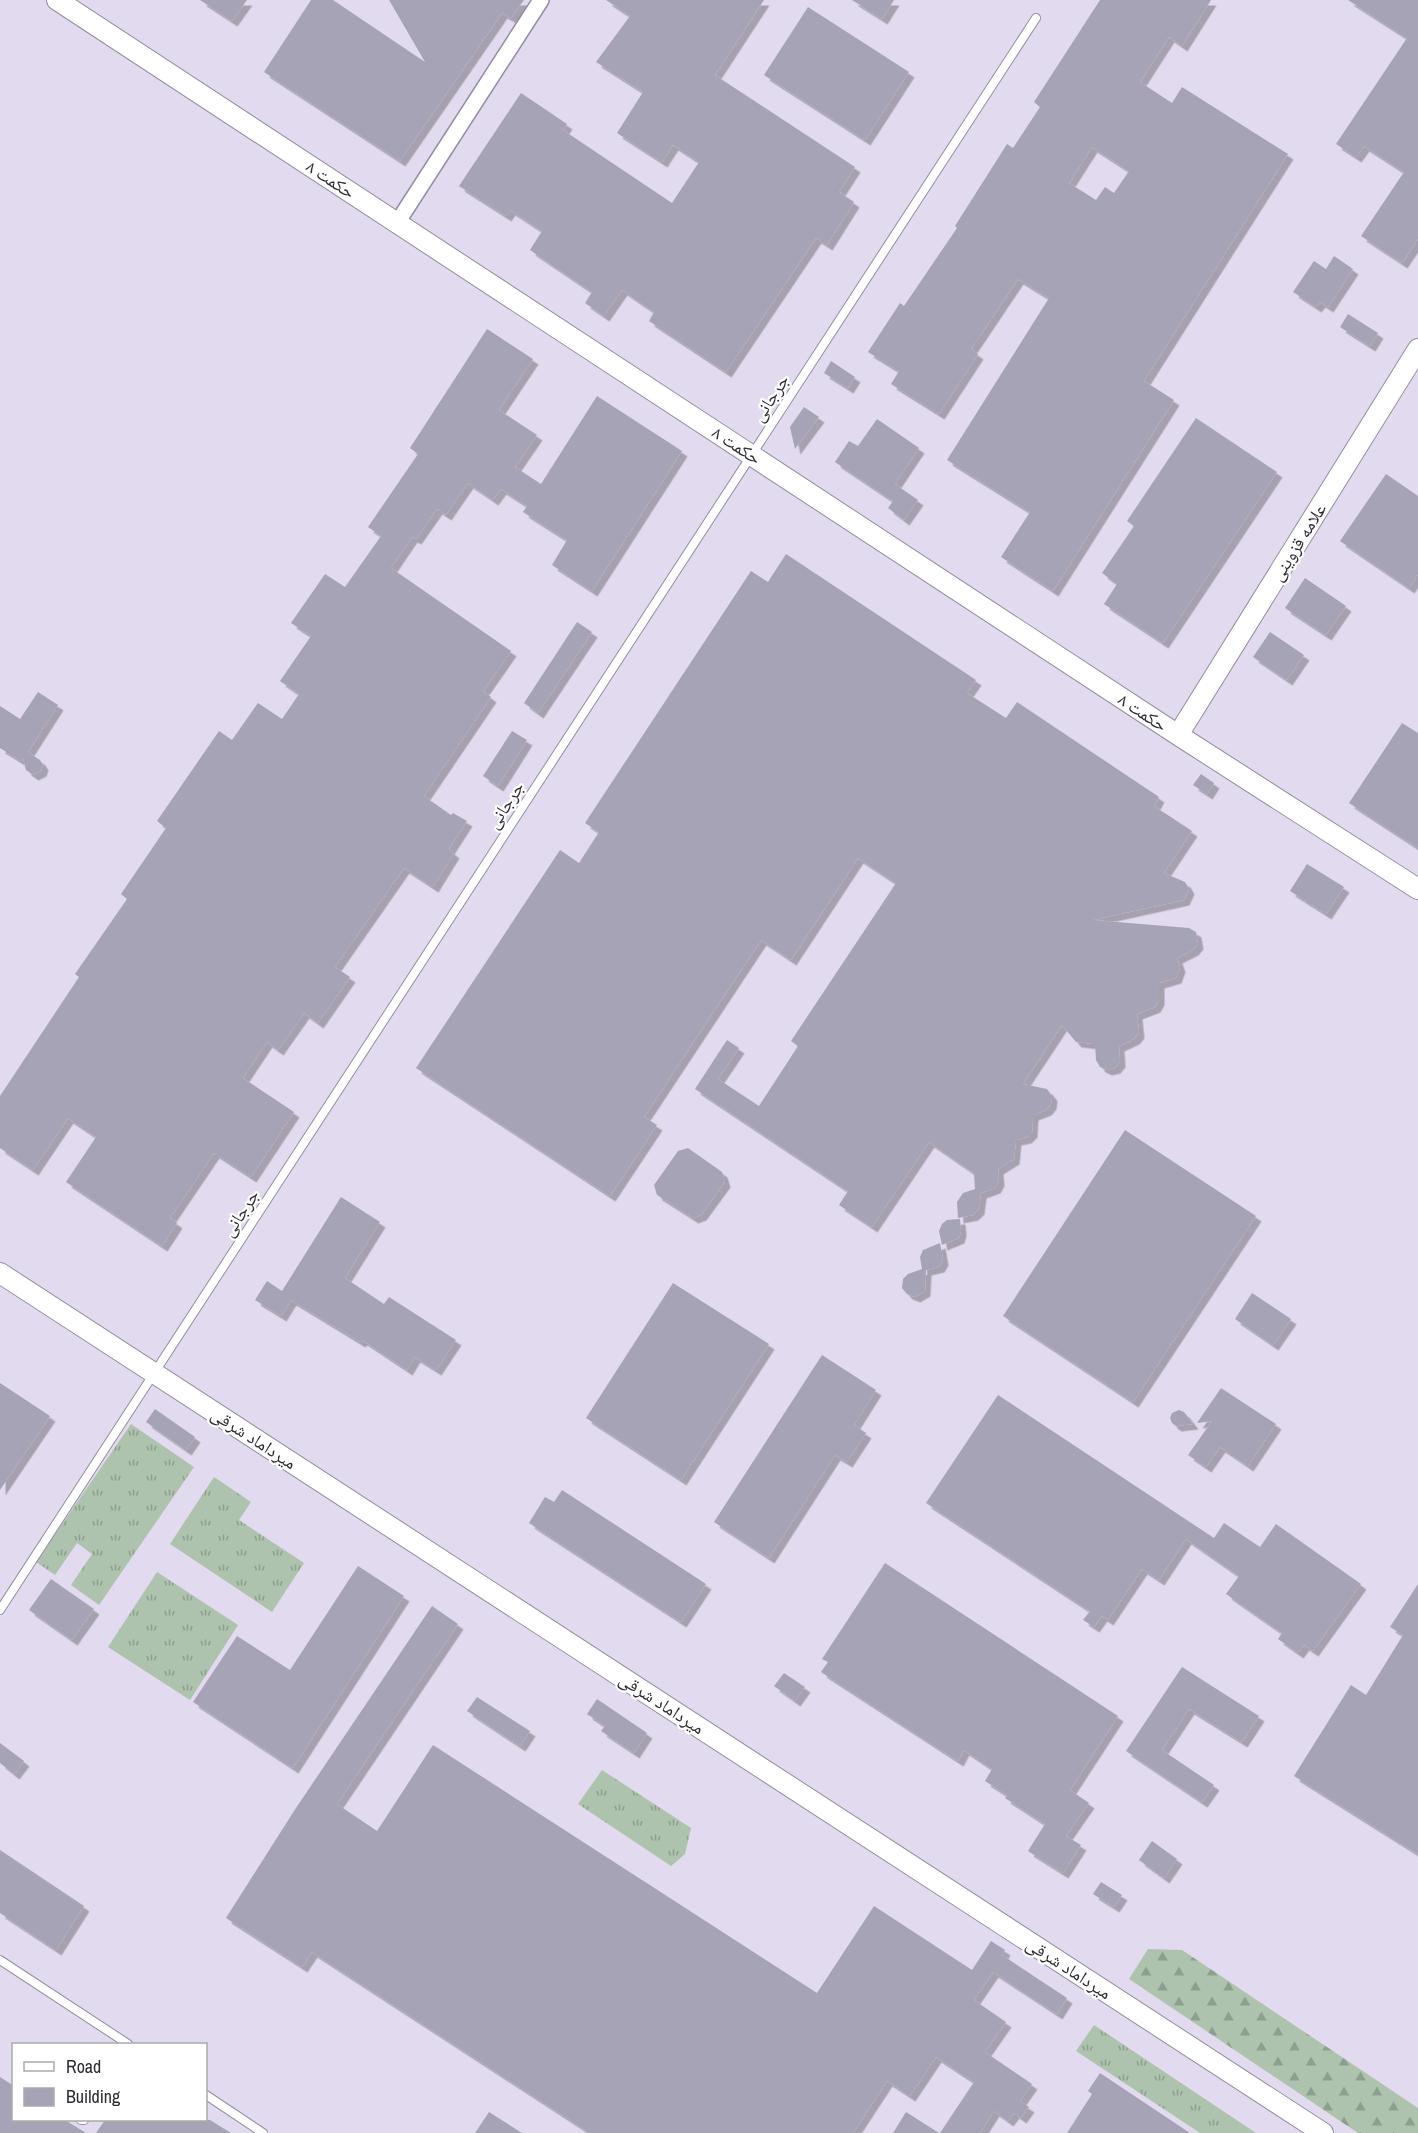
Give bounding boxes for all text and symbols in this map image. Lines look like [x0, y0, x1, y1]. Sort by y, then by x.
street label: حکمت ۸ [302, 154, 360, 204]
street label: جرجانی [745, 369, 795, 427]
street label: حکمت ۸ [708, 420, 766, 470]
street label: علامه قزوینی [1264, 498, 1332, 586]
street label: حکمت ۸ [1114, 687, 1172, 737]
street label: جرجانی [480, 776, 530, 834]
street label: جرجانی [215, 1184, 265, 1242]
street label: میرداماد شرقی [206, 1401, 302, 1475]
street label: میرداماد شرقی [614, 1666, 710, 1740]
street label: میرداماد شرقی [1021, 1931, 1117, 2005]
legend [12, 2043, 207, 2121]
text: Road [66, 2054, 101, 2079]
text: Building [66, 2084, 121, 2109]

